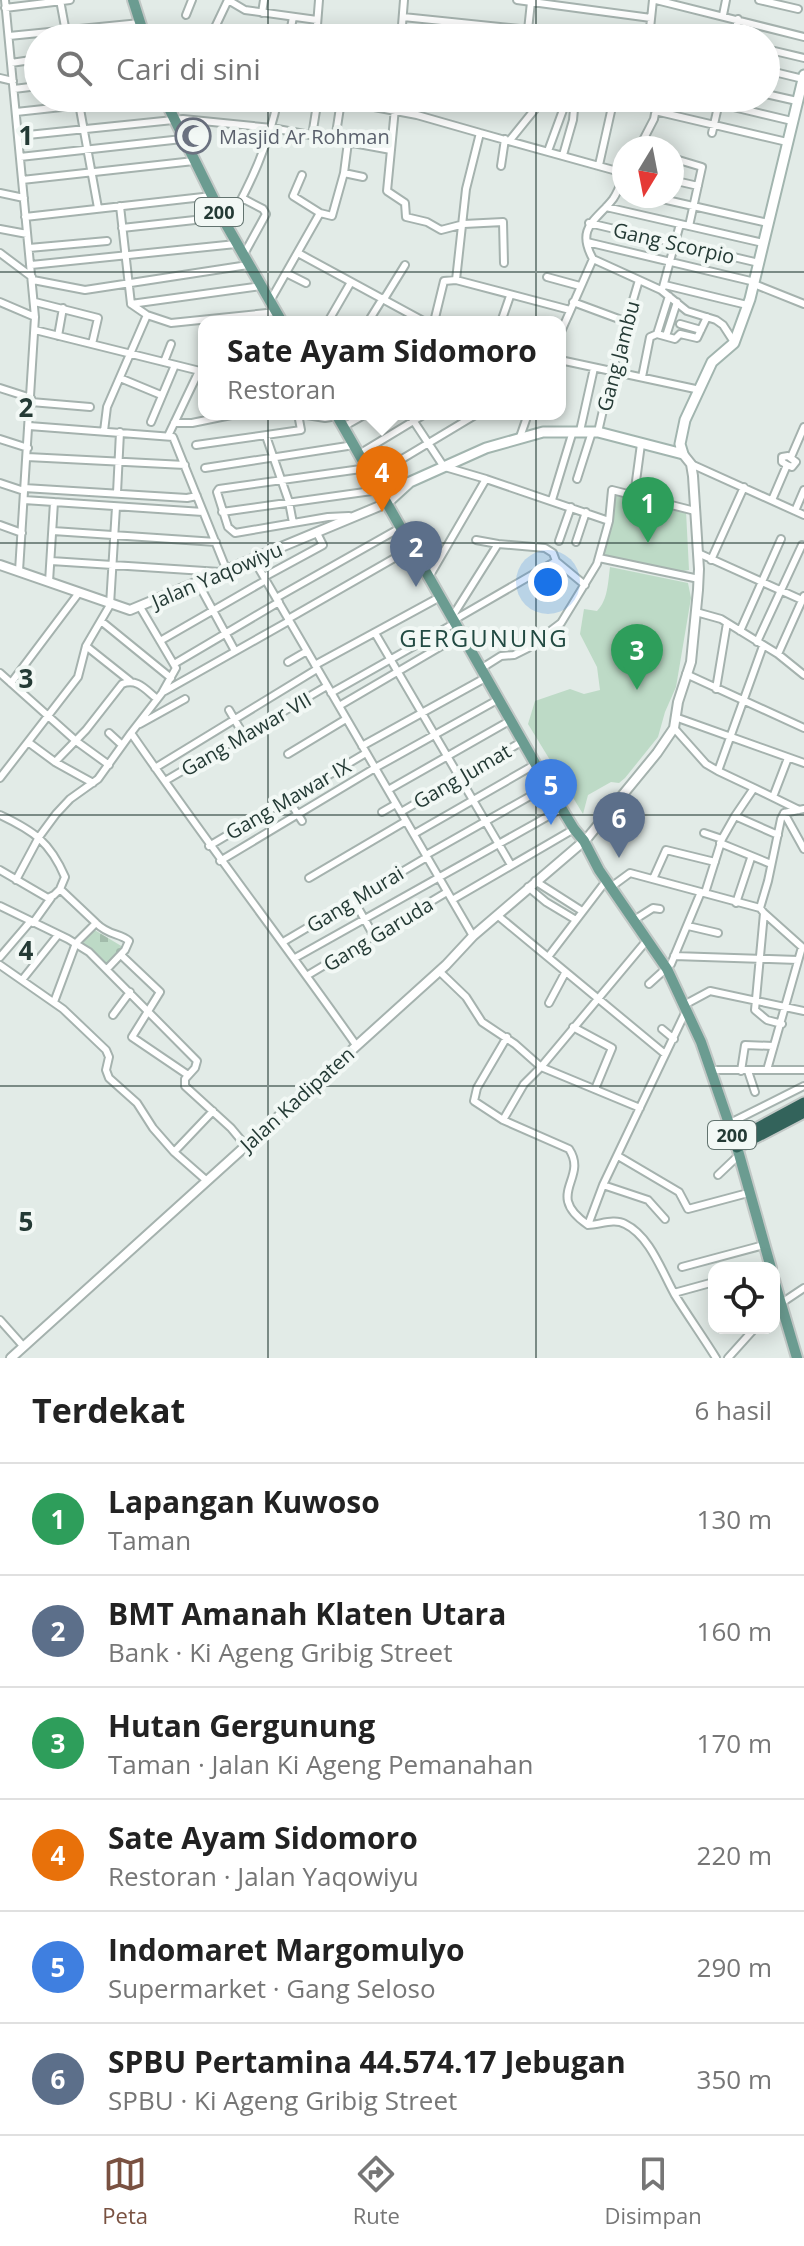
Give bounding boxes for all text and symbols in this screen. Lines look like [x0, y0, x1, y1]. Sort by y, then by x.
search box [24, 24, 780, 112]
icon: search [52, 46, 96, 90]
text: Cari di sini [116, 48, 261, 89]
text: 1 [19, 117, 33, 153]
mosque icon: Masjid Ar Rohman [174, 117, 212, 155]
place label: Masjid Ar Rohman [219, 123, 390, 150]
north arrow [612, 136, 684, 208]
road number: 200 [195, 198, 243, 226]
street label: Gang Scorpio [611, 216, 737, 270]
street label: Gang Jambu [590, 298, 646, 414]
popup [198, 316, 566, 420]
text: Sate Ayam Sidomoro [227, 330, 537, 371]
text: Restoran [227, 371, 336, 407]
text: 2 [19, 389, 34, 425]
pin: 4 [356, 446, 408, 512]
pin: 1 [622, 477, 674, 543]
pin: 2 [390, 521, 442, 587]
street label: Jalan Yaqowiyu [146, 535, 286, 615]
your location [528, 562, 568, 602]
district label: GERGUNUNG [399, 621, 569, 654]
pin: 3 [611, 624, 663, 690]
text: 3 [19, 660, 33, 696]
street label: Gang Mawar VII [176, 686, 316, 782]
street label: Gang Jumat [408, 737, 516, 815]
street label: Gang Mawar IX [221, 752, 356, 846]
pin: 5 [525, 759, 577, 825]
pin: 6 [593, 792, 645, 858]
street label: Gang Murai [302, 859, 408, 939]
street label: Gang Garuda [318, 891, 438, 977]
text: 4 [19, 932, 34, 968]
street label: Jalan Kadipaten [233, 1041, 360, 1159]
road number: 200 [708, 1121, 756, 1149]
text: 5 [19, 1203, 33, 1239]
map controls [708, 1262, 780, 1334]
button: locate [708, 1262, 780, 1334]
text: Terdekat [32, 1387, 185, 1433]
text: 6 hasil [694, 1392, 772, 1428]
text: Lapangan Kuwoso [108, 1481, 380, 1522]
text: 1 [51, 1501, 65, 1537]
text: 130 m [697, 1501, 772, 1537]
text: Taman [108, 1522, 191, 1558]
text: BMT Amanah Klaten Utara [108, 1593, 506, 1634]
text: 2 [51, 1613, 65, 1649]
text: 160 m [697, 1613, 772, 1649]
text: Bank · Ki Ageng Gribig Street [108, 1634, 452, 1670]
text: Hutan Gergunung [108, 1705, 375, 1746]
text: 3 [51, 1725, 65, 1761]
text: 170 m [697, 1725, 772, 1761]
text: Taman · Jalan Ki Ageng Pemanahan [108, 1746, 533, 1782]
text: Sate Ayam Sidomoro [108, 1817, 418, 1858]
text: 4 [51, 1837, 65, 1873]
text: 220 m [697, 1837, 772, 1873]
text: Restoran · Jalan Yaqowiyu [108, 1858, 419, 1894]
text: Indomaret Margomulyo [108, 1929, 464, 1970]
text: 5 [51, 1949, 65, 1985]
text: 290 m [697, 1949, 772, 1985]
text: Supermarket · Gang Seloso [108, 1970, 436, 2006]
text: SPBU Pertamina 44.574.17 Jebugan [108, 2041, 626, 2082]
text: 6 [51, 2061, 65, 2097]
text: 350 m [697, 2061, 772, 2097]
text: SPBU · Ki Ageng Gribig Street [108, 2082, 457, 2118]
tab: Peta [102, 2152, 148, 2230]
tab: Rute [353, 2152, 400, 2230]
tab: Disimpan [605, 2152, 702, 2230]

